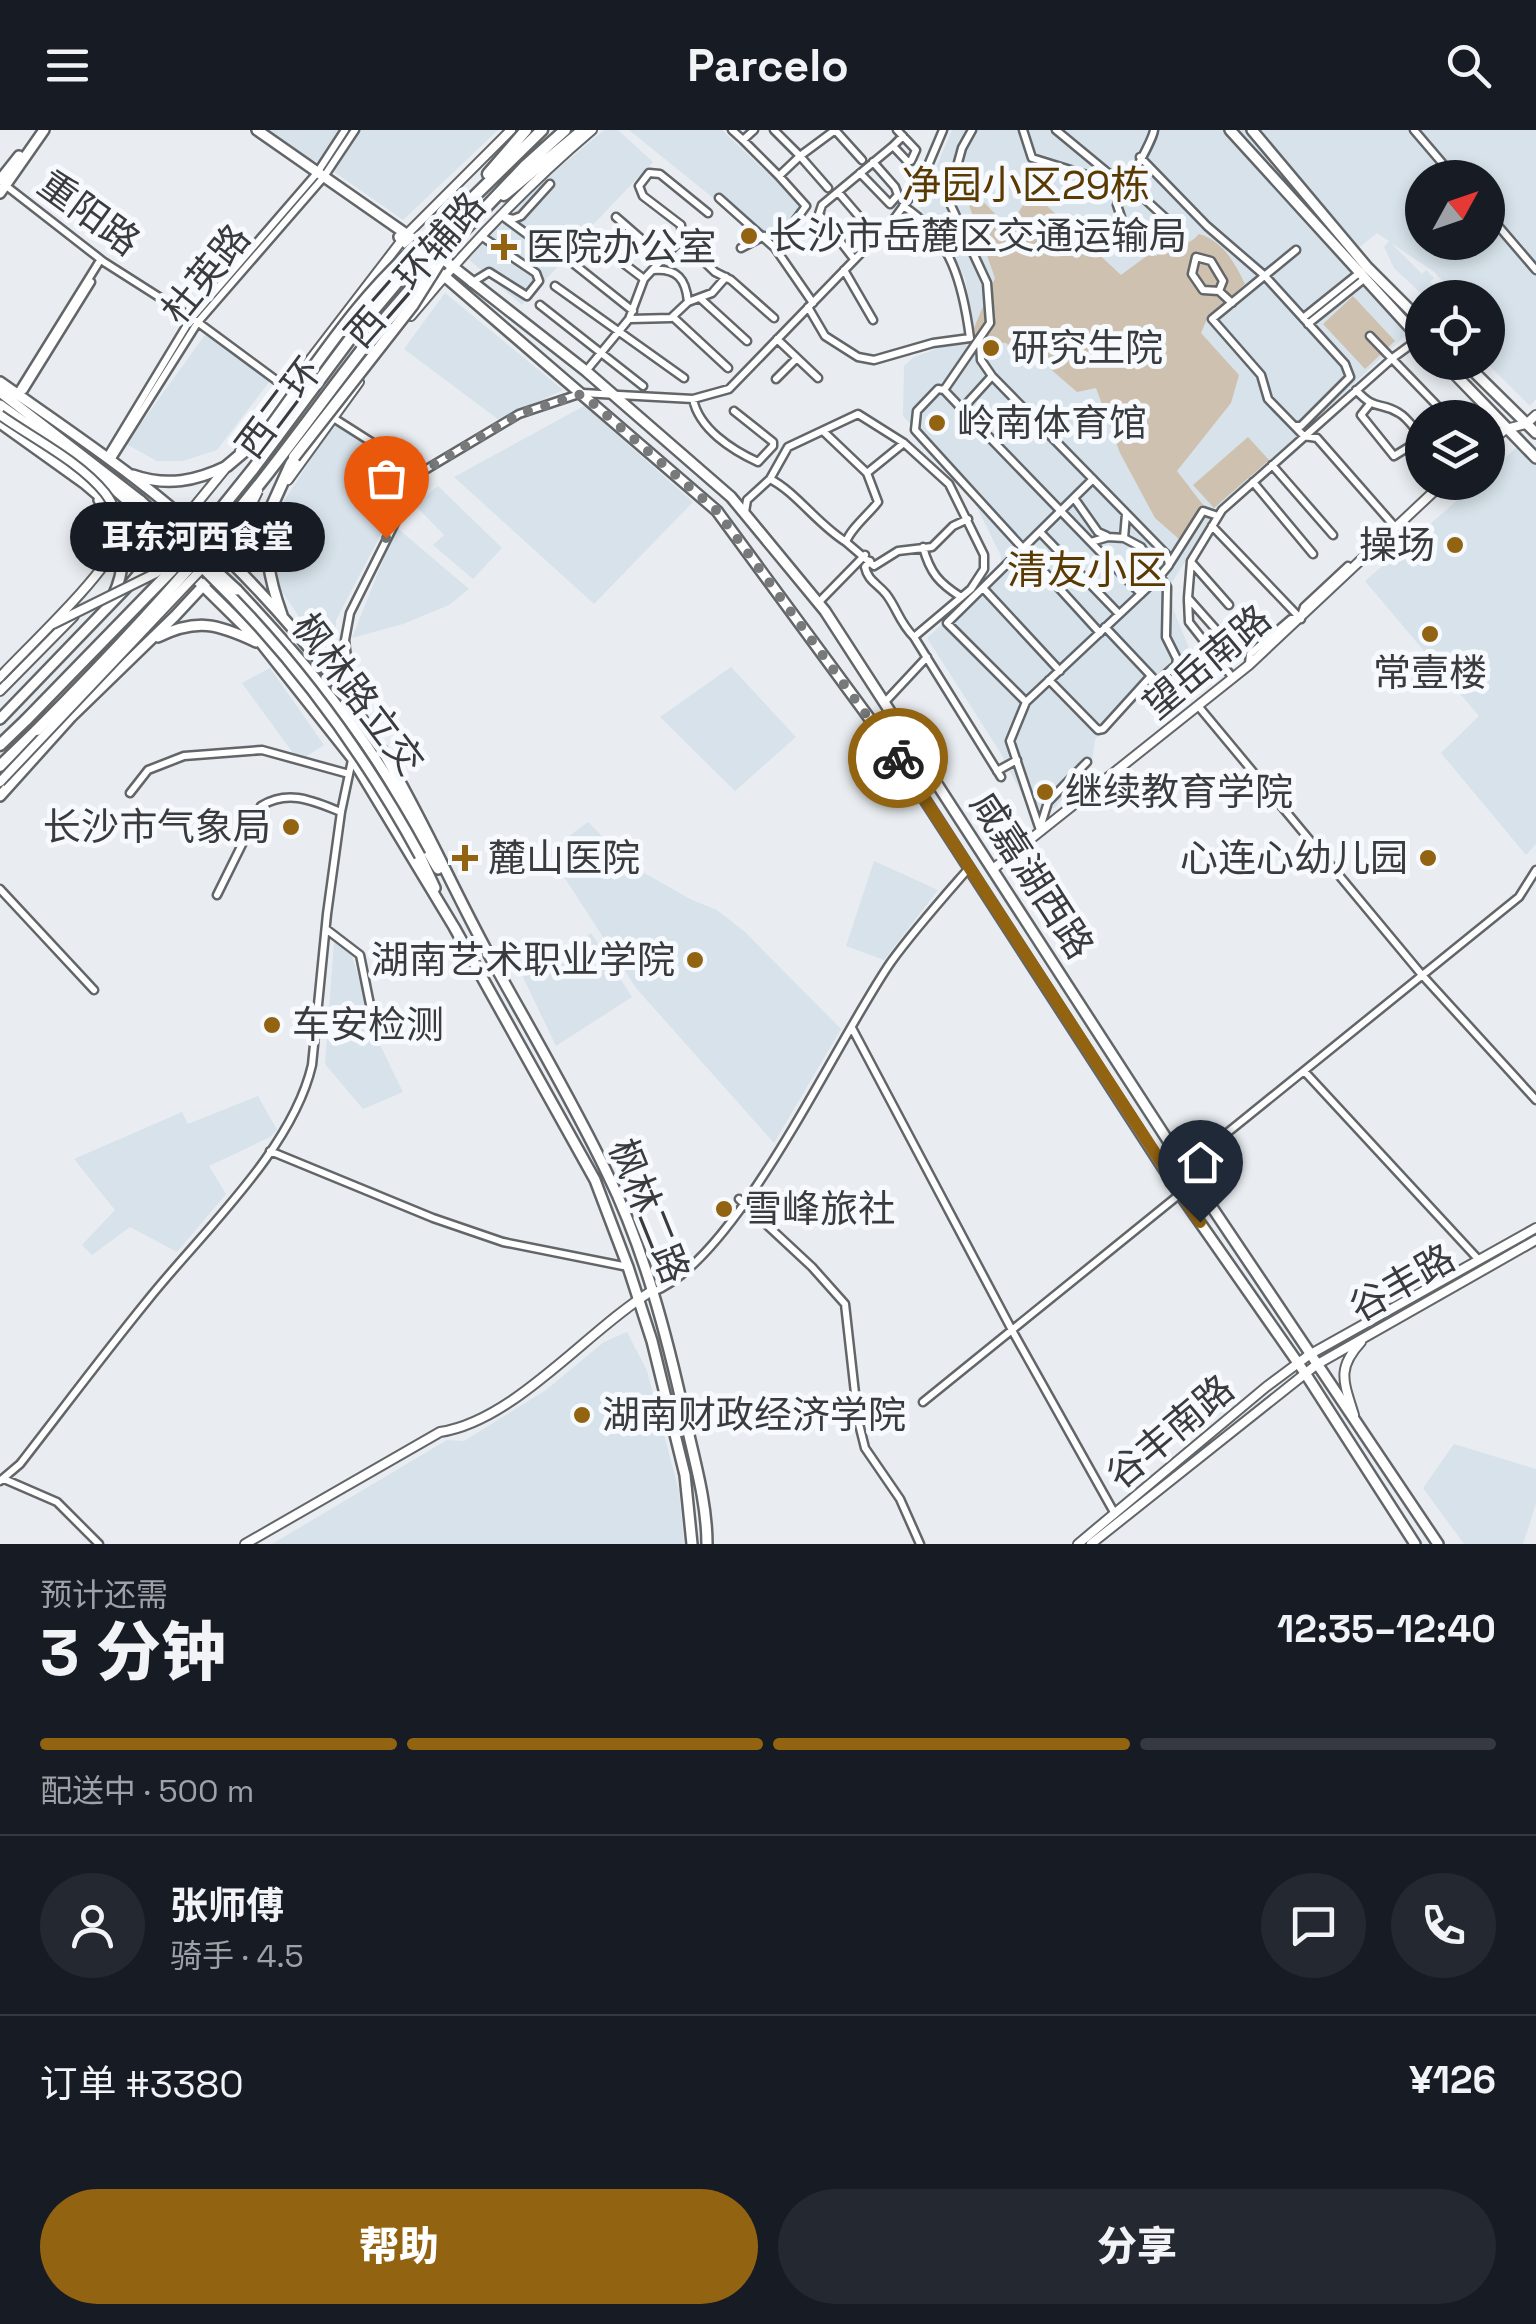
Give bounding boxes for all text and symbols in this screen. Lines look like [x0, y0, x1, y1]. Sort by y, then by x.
text: Parcelo [687, 37, 849, 94]
icon: menu [40, 38, 95, 93]
icon: search [1441, 38, 1496, 93]
street label: 重阳路 [29, 160, 149, 266]
district label: 净园小区29栋 [902, 160, 1150, 211]
north arrow [1405, 160, 1505, 260]
map controls [1405, 160, 1505, 500]
street label: 西二环辅路 [335, 183, 495, 357]
place label: 长沙市岳麓区交通运输局 [769, 212, 1187, 260]
street label: 杜英路 [151, 215, 261, 333]
place label: 医院办公室 [526, 223, 716, 271]
marker: 长沙市岳麓区交通运输局 [738, 225, 760, 247]
marker: 医院办公室 [491, 234, 517, 260]
button: locate [1405, 280, 1505, 380]
place label: 研究生院 [1011, 324, 1163, 372]
marker: 研究生院 [980, 337, 1002, 359]
street label: 西二环 [226, 348, 332, 468]
place label: 岭南体育馆 [957, 399, 1147, 447]
button: layers [1405, 400, 1505, 500]
marker: 岭南体育馆 [926, 412, 948, 434]
pin [344, 436, 429, 539]
icon: bag [359, 451, 414, 506]
callout: 耳东河西食堂 [71, 503, 326, 573]
text: 耳东河西食堂 [101, 517, 294, 557]
place label: 操场 [1359, 521, 1435, 569]
marker: 操场 [1444, 534, 1466, 556]
district label: 清友小区 [1007, 545, 1167, 596]
street label: 望岳南路 [1133, 595, 1281, 729]
street label: 枫林路立交 [282, 604, 434, 784]
marker: 常壹楼 [1419, 623, 1441, 645]
place label: 常壹楼 [1373, 649, 1487, 697]
courier [848, 708, 948, 808]
icon: bike [871, 731, 926, 786]
place label: 继续教育学院 [1065, 768, 1293, 816]
marker: 继续教育学院 [1034, 781, 1056, 803]
street label: 咸嘉湖西路 [960, 782, 1104, 968]
place label: 长沙市气象局 [43, 803, 271, 851]
marker: 长沙市气象局 [280, 816, 302, 838]
place label: 麓山医院 [488, 834, 640, 882]
place label: 心连心幼儿园 [1180, 834, 1408, 882]
marker: 麓山医院 [452, 845, 478, 871]
marker: 心连心幼儿园 [1417, 847, 1439, 869]
place label: 湖南艺术职业学院 [371, 936, 675, 984]
marker: 湖南艺术职业学院 [684, 949, 706, 971]
place label: 车安检测 [292, 1001, 444, 1049]
marker: 车安检测 [261, 1014, 283, 1036]
pin [1158, 1120, 1243, 1223]
street label: 枫林二路 [598, 1132, 700, 1290]
icon: home [1173, 1135, 1228, 1190]
place label: 雪峰旅社 [744, 1185, 896, 1233]
marker: 雪峰旅社 [713, 1198, 735, 1220]
street label: 谷丰路 [1341, 1234, 1463, 1332]
street label: 谷丰南路 [1096, 1365, 1244, 1499]
place label: 湖南财政经济学院 [602, 1391, 906, 1439]
marker: 湖南财政经济学院 [571, 1404, 593, 1426]
text: 预计还需 [40, 1575, 168, 1615]
text: 12:35–12:40 [1277, 1605, 1496, 1653]
text: 3 分钟 [40, 1611, 226, 1694]
text: 配送中 · 500 m [40, 1771, 254, 1811]
button: person [40, 1873, 145, 1978]
button: chat [1261, 1873, 1366, 1978]
button: phone [1391, 1873, 1496, 1978]
text: 张师傅 [170, 1882, 284, 1930]
text: 骑手 · 4.5 [170, 1936, 304, 1976]
text: ¥126 [1409, 2056, 1496, 2104]
text: 订单 #3380 [40, 2060, 244, 2108]
button: 帮助 [40, 2189, 758, 2304]
button: 分享 [778, 2189, 1496, 2304]

